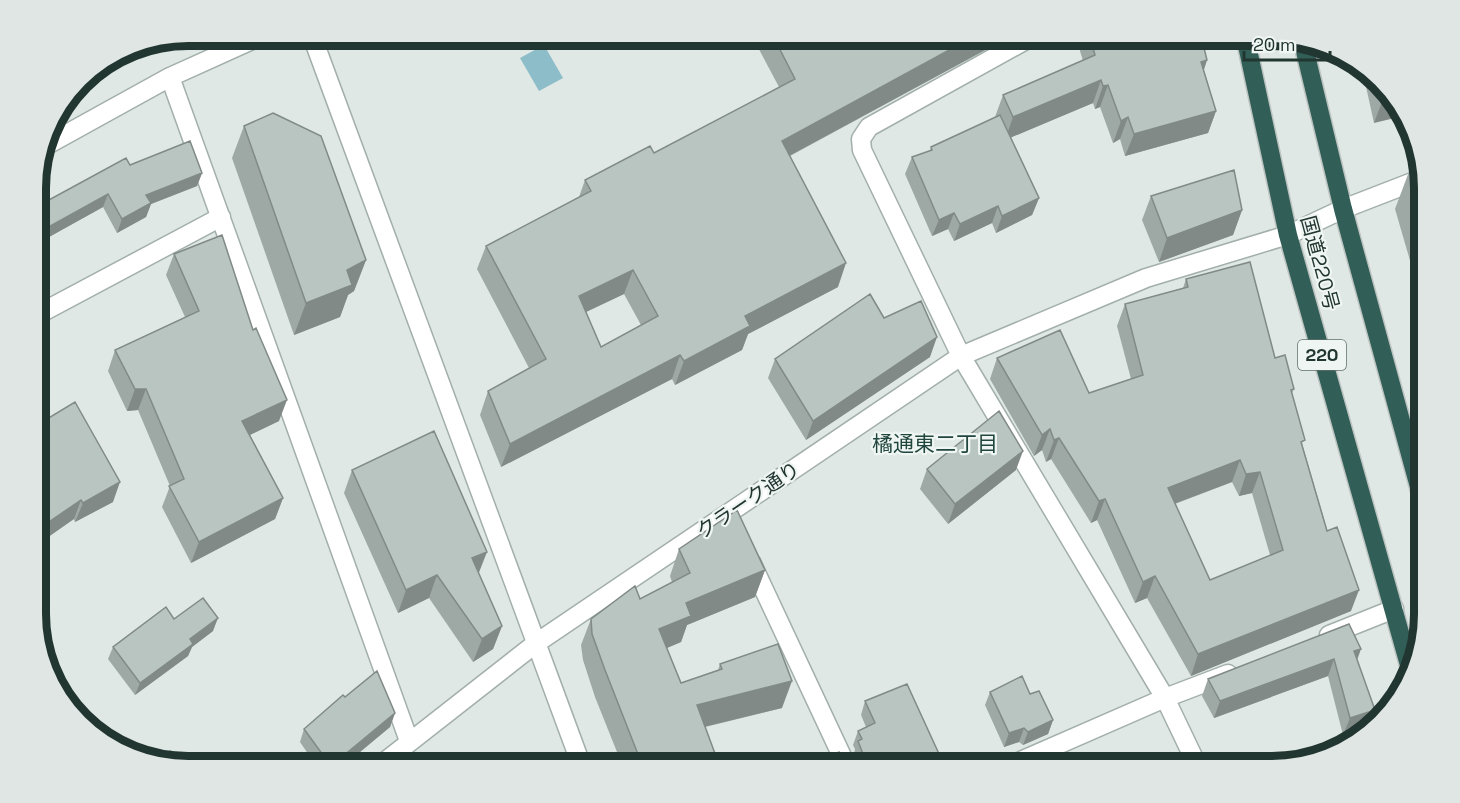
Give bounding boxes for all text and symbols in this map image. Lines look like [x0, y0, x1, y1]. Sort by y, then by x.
scale bar [1244, 24, 1330, 62]
text: 20 m [1253, 33, 1296, 56]
street label: 国道220号 [1295, 213, 1345, 313]
road number: 220 [1298, 340, 1346, 370]
district label: 橘通東二丁目 [872, 430, 998, 457]
street label: クラーク通り [691, 456, 805, 544]

